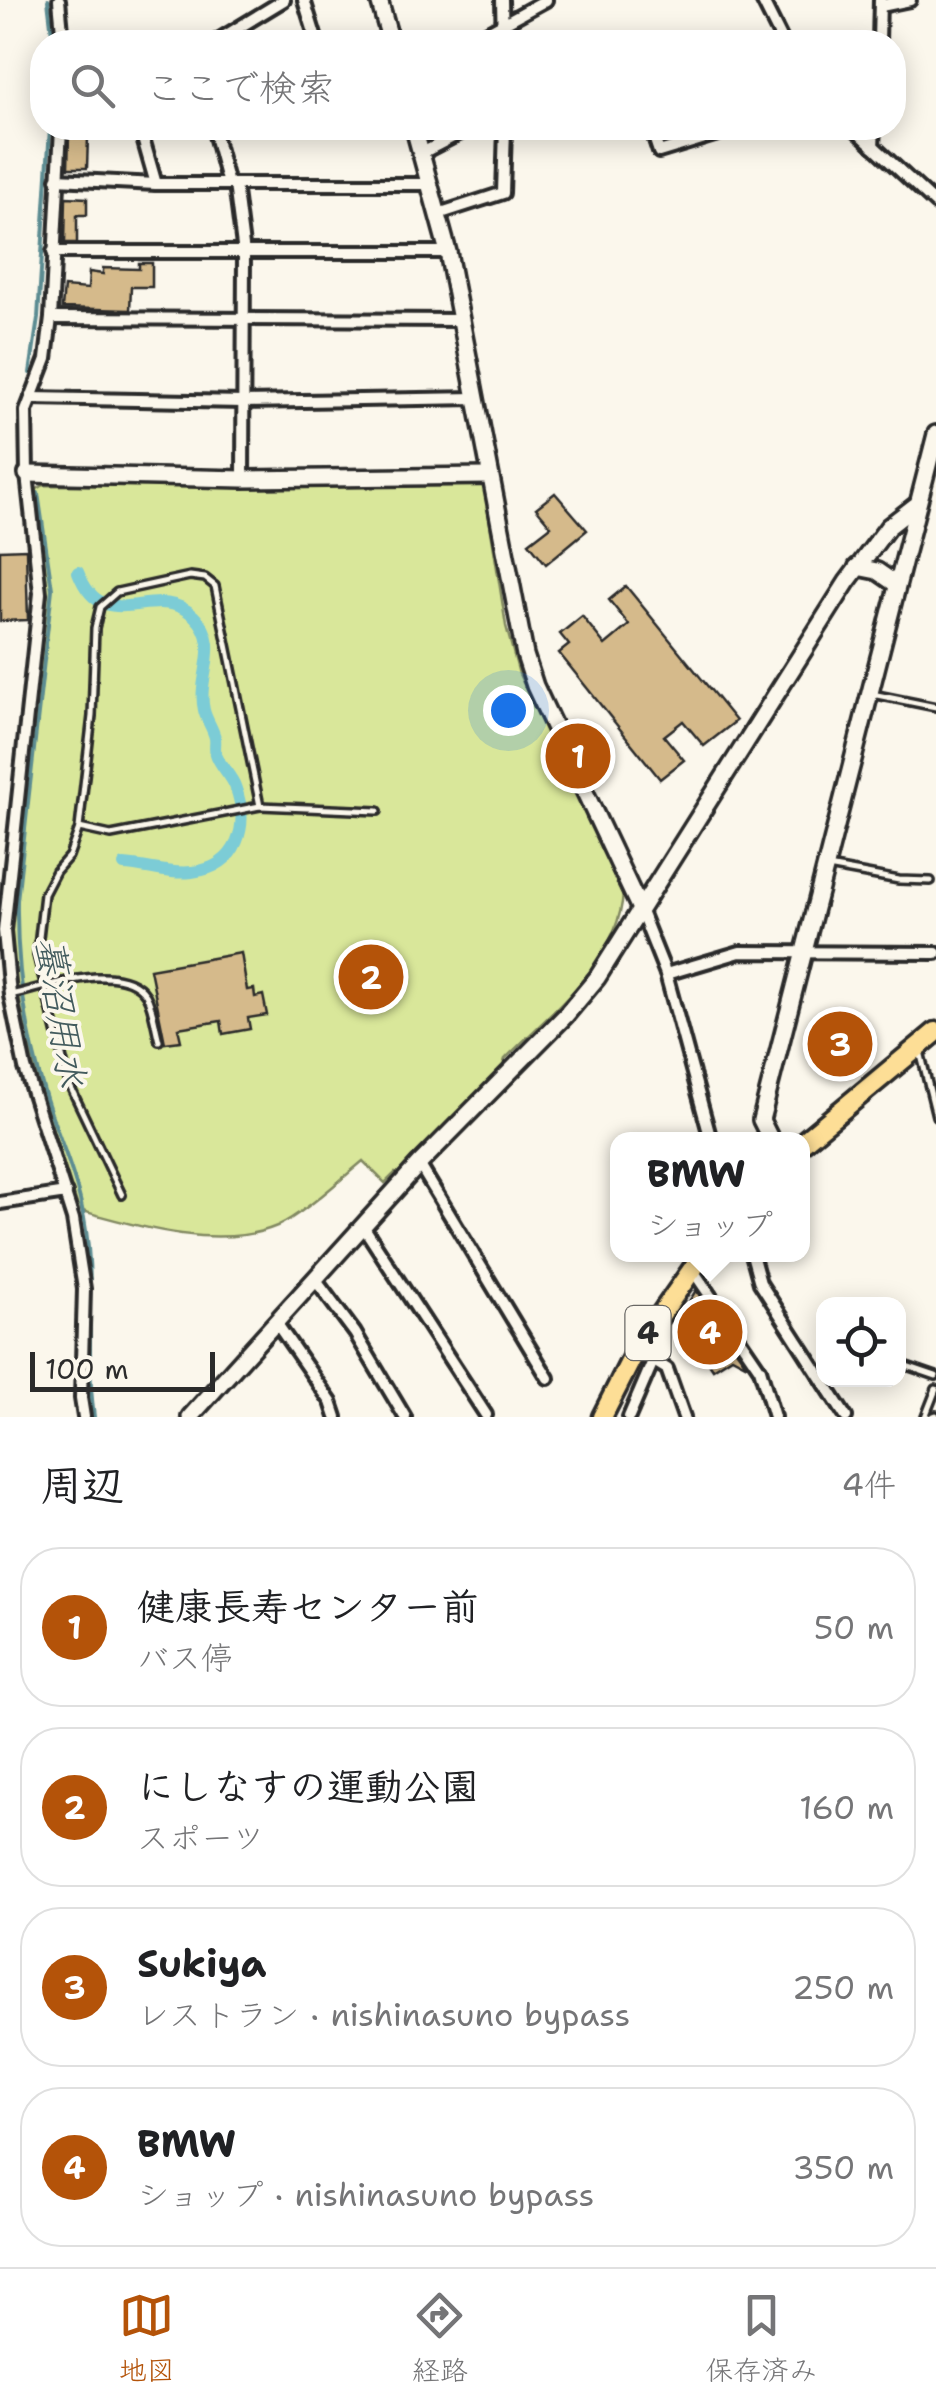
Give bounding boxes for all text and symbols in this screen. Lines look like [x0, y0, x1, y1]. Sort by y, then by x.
search box [30, 30, 906, 140]
icon: search [65, 58, 120, 113]
text: ここで検索 [145, 62, 335, 113]
your location [483, 685, 534, 736]
pin: 1 [546, 718, 610, 794]
water label: 蟇沼用水 [24, 933, 99, 1091]
pin: 2 [338, 940, 404, 1014]
pin: 3 [808, 1006, 872, 1082]
popup [610, 1132, 810, 1262]
text: BMW [647, 1148, 746, 1199]
text: ショップ [647, 1203, 773, 1246]
pin: 4 [678, 1294, 742, 1370]
map controls [816, 1297, 906, 1387]
button: locate [816, 1297, 906, 1387]
road number: 4 [626, 1306, 670, 1360]
scale bar [30, 1347, 215, 1392]
text: 100 m [45, 1350, 129, 1388]
text: 周辺 [40, 1457, 124, 1513]
text: 4件 [842, 1463, 896, 1506]
text: 健康長寿センター前 [137, 1581, 479, 1632]
text: 1 [67, 1606, 82, 1649]
text: 50 m [814, 1606, 894, 1649]
text: バス停 [137, 1636, 233, 1679]
text: にしなすの運動公園 [137, 1761, 479, 1812]
text: 2 [63, 1786, 86, 1829]
text: 160 m [799, 1786, 894, 1829]
text: スポーツ [137, 1816, 264, 1859]
text: Sukiya [137, 1938, 267, 1989]
text: 3 [63, 1966, 86, 2009]
text: 250 m [792, 1966, 894, 2009]
text: レストラン · nishinasuno bypass [137, 1993, 630, 2036]
text: BMW [137, 2118, 236, 2169]
text: 4 [63, 2146, 86, 2189]
text: 350 m [792, 2146, 894, 2189]
text: ショップ · nishinasuno bypass [137, 2173, 594, 2216]
tab: 地図 [119, 2288, 175, 2389]
tab: 経路 [412, 2288, 468, 2389]
tab: 保存済み [705, 2288, 817, 2389]

